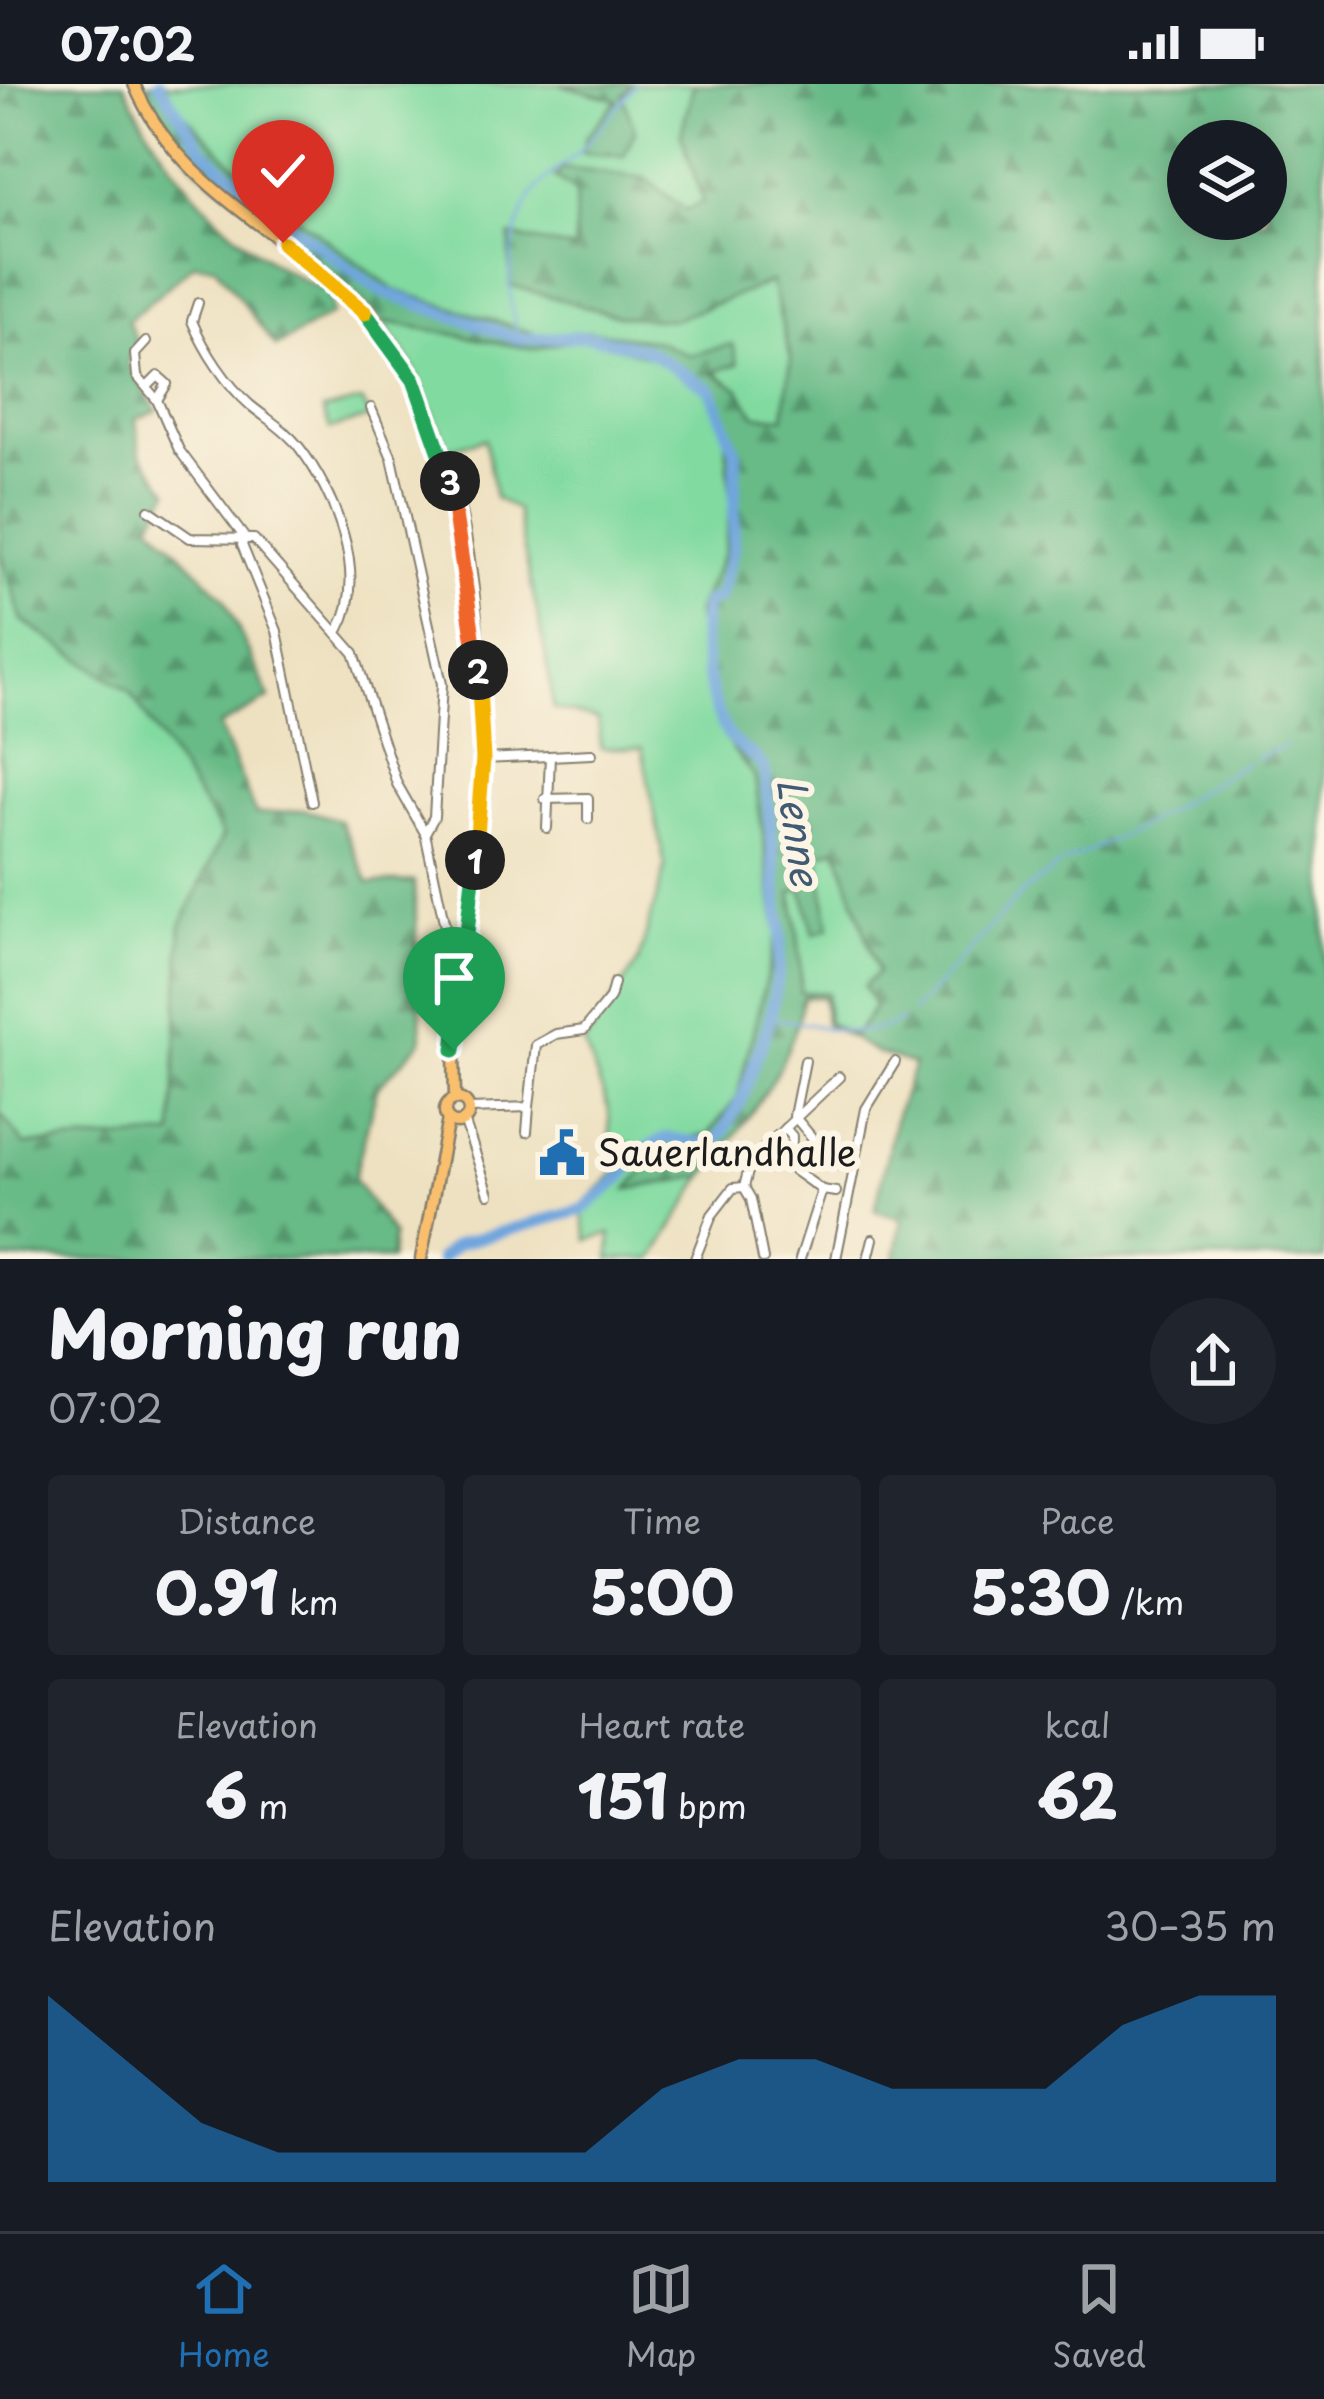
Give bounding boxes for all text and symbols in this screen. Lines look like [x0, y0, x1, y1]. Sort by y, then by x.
text: 07:02 [60, 8, 195, 76]
pin [232, 120, 334, 243]
map controls [1167, 120, 1287, 240]
button: layers [1167, 120, 1287, 240]
icon: check [250, 138, 316, 204]
pin: 3 [420, 451, 480, 511]
text: 3 [439, 456, 461, 506]
pin: 2 [448, 640, 508, 700]
text: 2 [466, 645, 490, 695]
water label: Lenne [764, 774, 837, 891]
pin: 1 [445, 830, 505, 890]
text: 1 [467, 835, 483, 885]
pin [403, 927, 505, 1050]
icon: arrive [421, 945, 487, 1011]
place label: Sauerlandhalle [598, 1124, 856, 1178]
public building icon: Sauerlandhalle [537, 1128, 587, 1178]
text: Morning run [48, 1282, 462, 1381]
button: share [1150, 1298, 1276, 1424]
text: 07:02 [48, 1377, 163, 1436]
text: Distance [177, 1495, 316, 1545]
text: Time [623, 1495, 701, 1545]
text: Pace [1040, 1495, 1115, 1545]
text: 0.91 [155, 1545, 278, 1635]
text: 5:00 [590, 1545, 734, 1635]
text: 5:30 [970, 1545, 1110, 1635]
text: km [278, 1576, 339, 1626]
text: /km [1110, 1576, 1184, 1626]
text: Elevation [175, 1699, 318, 1749]
text: Heart rate [579, 1699, 745, 1749]
text: kcal [1044, 1699, 1110, 1749]
text: 6 [205, 1749, 247, 1839]
text: 151 [577, 1749, 668, 1839]
text: 62 [1037, 1749, 1118, 1839]
text: m [247, 1780, 288, 1830]
text: bpm [668, 1780, 747, 1830]
text: Elevation [48, 1895, 216, 1954]
text: 30–35 m [1104, 1895, 1276, 1954]
tab: Home [178, 2256, 270, 2378]
tab: Map [626, 2256, 696, 2378]
tab: Saved [1052, 2256, 1146, 2378]

